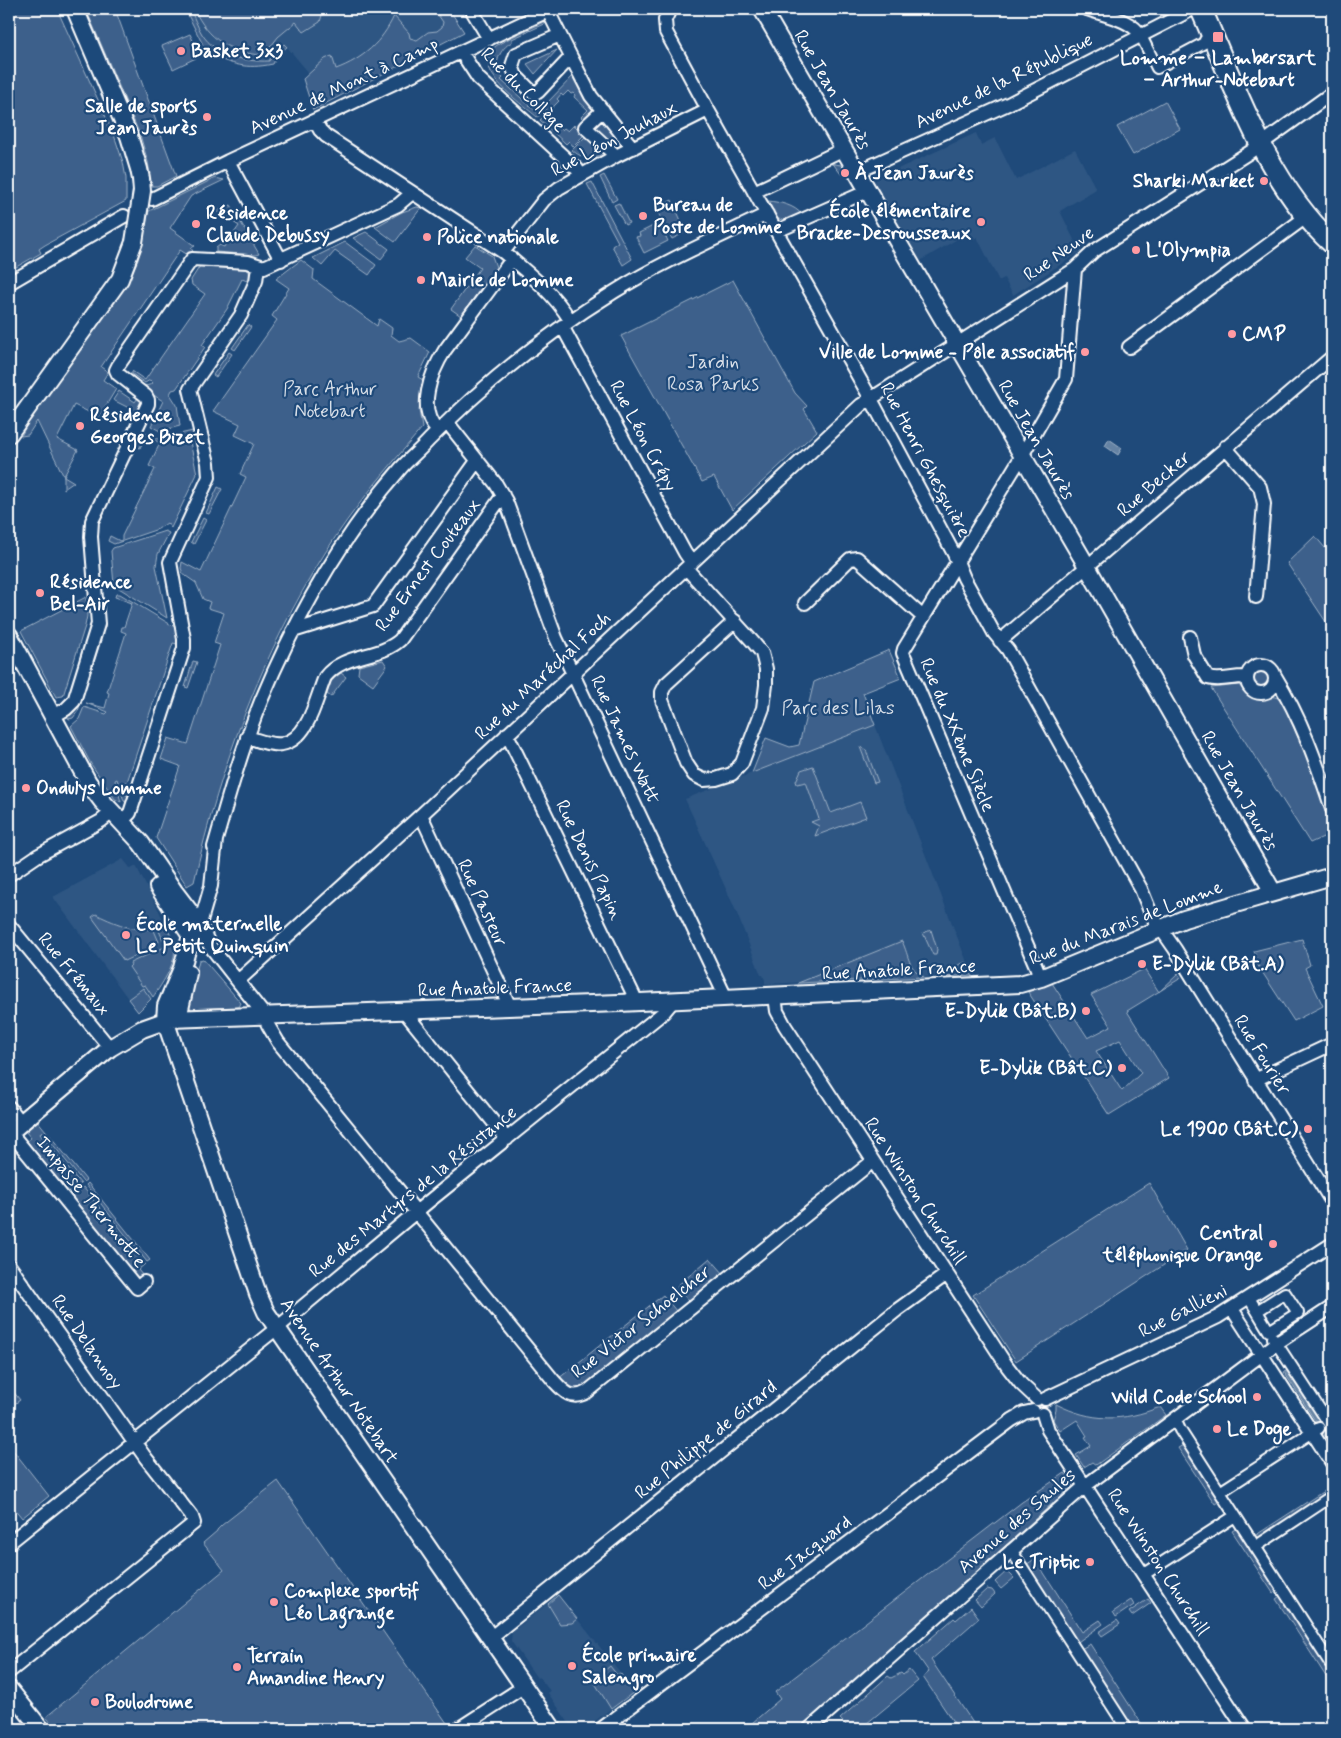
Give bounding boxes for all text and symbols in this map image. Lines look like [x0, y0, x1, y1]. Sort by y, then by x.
street label: Rue Jean Jaurès [788, 26, 877, 155]
street label: Avenue de la République [911, 27, 1097, 135]
marker: Lomme – Lambersart – Arthur-Notebart [1211, 30, 1225, 44]
street label: Avenue de Mont à Camp [245, 31, 443, 141]
place label: Basket 3x3 [191, 39, 283, 64]
street label: Rue du Collège [474, 42, 571, 139]
marker: Basket 3x3 [175, 45, 187, 57]
place label: Lomme – Lambersart – Arthur-Notebart [1120, 46, 1317, 93]
place label: Salle de sports Jean Jaurès [85, 94, 198, 141]
street label: Rue Léon Jouhaux [546, 95, 682, 183]
marker: Salle de sports Jean Jaurès [201, 111, 213, 123]
place label: À Jean Jaurès [855, 161, 974, 186]
marker: À Jean Jaurès [839, 167, 851, 179]
place label: Sharki Market [1133, 169, 1254, 194]
marker: Sharki Market [1258, 175, 1270, 187]
place label: Bureau de Poste de Lomme [653, 193, 783, 240]
place label: École élémentaire Bracke-Desrousseaux [797, 197, 972, 246]
place label: Résidence Claude Debussy [206, 201, 330, 248]
marker: Bureau de Poste de Lomme [637, 210, 649, 222]
marker: École élémentaire Bracke-Desrousseaux [975, 216, 987, 228]
marker: Résidence Claude Debussy [190, 218, 202, 230]
street label: Rue Neuve [1019, 221, 1099, 287]
place label: Police nationale [437, 225, 559, 250]
marker: Police nationale [421, 231, 433, 243]
place label: L'Olympia [1146, 238, 1231, 263]
marker: L'Olympia [1130, 244, 1142, 256]
place label: Mairie de Lomme [431, 268, 574, 293]
marker: Mairie de Lomme [415, 274, 427, 286]
place label: CMP [1242, 322, 1286, 347]
marker: CMP [1226, 328, 1238, 340]
place label: Ville de Lomme - Pôle associatif [819, 340, 1075, 365]
marker: Ville de Lomme - Pôle associatif [1079, 346, 1091, 358]
park label: Jardin Rosa Parks [667, 350, 759, 397]
street label: Rue Léon Crépy [603, 376, 683, 496]
street label: Rue Jean Jaurès [992, 376, 1081, 505]
park label: Parc Arthur Notebart [283, 377, 377, 424]
street label: Rue Henri Ghesquière [874, 378, 976, 542]
place label: Résidence Georges Bizet [90, 403, 205, 453]
marker: Résidence Georges Bizet [74, 420, 86, 432]
street label: Rue Becker [1112, 445, 1196, 523]
street label: Rue Ernest Couteaux [370, 493, 487, 637]
place label: Résidence Bel-Air [50, 570, 132, 617]
marker: Résidence Bel-Air [34, 587, 46, 599]
street label: Rue du Maréchal Foch [469, 606, 617, 746]
street label: Rue du XXème Siècle [913, 654, 1001, 816]
street label: Rue James Watt [584, 671, 666, 809]
park label: Parc des Lilas [781, 696, 895, 721]
street label: Rue Jean Jaurès [1195, 727, 1284, 856]
place label: Ondulys Lomme [36, 776, 162, 802]
marker: Ondulys Lomme [20, 782, 32, 794]
street label: Rue Denis Papin [549, 796, 629, 924]
street label: Rue Pasteur [451, 855, 513, 951]
street label: Rue du Marais de Lomme [1026, 874, 1226, 971]
place label: École maternelle Le Petit Quinquin [136, 910, 289, 959]
street label: Rue Frémaux [32, 927, 116, 1021]
marker: École maternelle Le Petit Quinquin [120, 929, 132, 941]
place label: E-Dylik (Bât.A) [1152, 952, 1284, 977]
street label: Rue Anatole France [821, 953, 977, 987]
marker: E-Dylik (Bât.A) [1136, 958, 1148, 970]
street label: Rue Anatole France [417, 973, 573, 1003]
place label: E-Dylik (Bât.B) [945, 999, 1076, 1024]
marker: E-Dylik (Bât.B) [1080, 1005, 1092, 1017]
street label: Rue Fourier [1228, 1010, 1297, 1100]
place label: E-Dylik (Bât.C) [979, 1056, 1112, 1081]
marker: E-Dylik (Bât.C) [1116, 1062, 1128, 1074]
street label: Rue des Martyrs de la Résistance [304, 1100, 522, 1284]
street label: Rue Winston Churchill [858, 1113, 972, 1270]
place label: Le 1900 (Bât.C) [1160, 1117, 1298, 1142]
marker: Le 1900 (Bât.C) [1302, 1123, 1314, 1135]
street label: Impasse Thermotte [30, 1131, 152, 1273]
place label: Central téléphonique Orange [1102, 1221, 1263, 1271]
marker: Central téléphonique Orange [1267, 1238, 1279, 1250]
street label: Rue Victor Schoelcher [566, 1259, 716, 1385]
street label: Rue Gallieni [1134, 1278, 1232, 1344]
street label: Rue Delannoy [45, 1290, 129, 1394]
street label: Avenue Arthur Notebart [274, 1293, 404, 1469]
street label: Rue Philippe de Girard [630, 1375, 782, 1505]
place label: Wild Code School [1111, 1385, 1247, 1410]
marker: Wild Code School [1251, 1391, 1263, 1403]
place label: Le Doge [1227, 1417, 1292, 1445]
marker: Le Doge [1211, 1423, 1223, 1435]
street label: Avenue des Saules [953, 1463, 1081, 1579]
street label: Rue Winston Churchill [1101, 1484, 1215, 1641]
street label: Rue Jacquard [753, 1510, 857, 1596]
place label: Le Triptic [1002, 1550, 1080, 1575]
marker: Le Triptic [1084, 1556, 1096, 1568]
place label: Complexe sportif Léo Lagrange [284, 1579, 419, 1629]
marker: Complexe sportif Léo Lagrange [268, 1596, 280, 1608]
place label: École primaire Salengro [582, 1641, 696, 1691]
place label: Terrain Amandine Henry [247, 1644, 385, 1691]
marker: École primaire Salengro [566, 1660, 578, 1672]
marker: Terrain Amandine Henry [231, 1661, 243, 1673]
place label: Boulodrome [105, 1690, 194, 1715]
marker: Boulodrome [89, 1696, 101, 1708]

